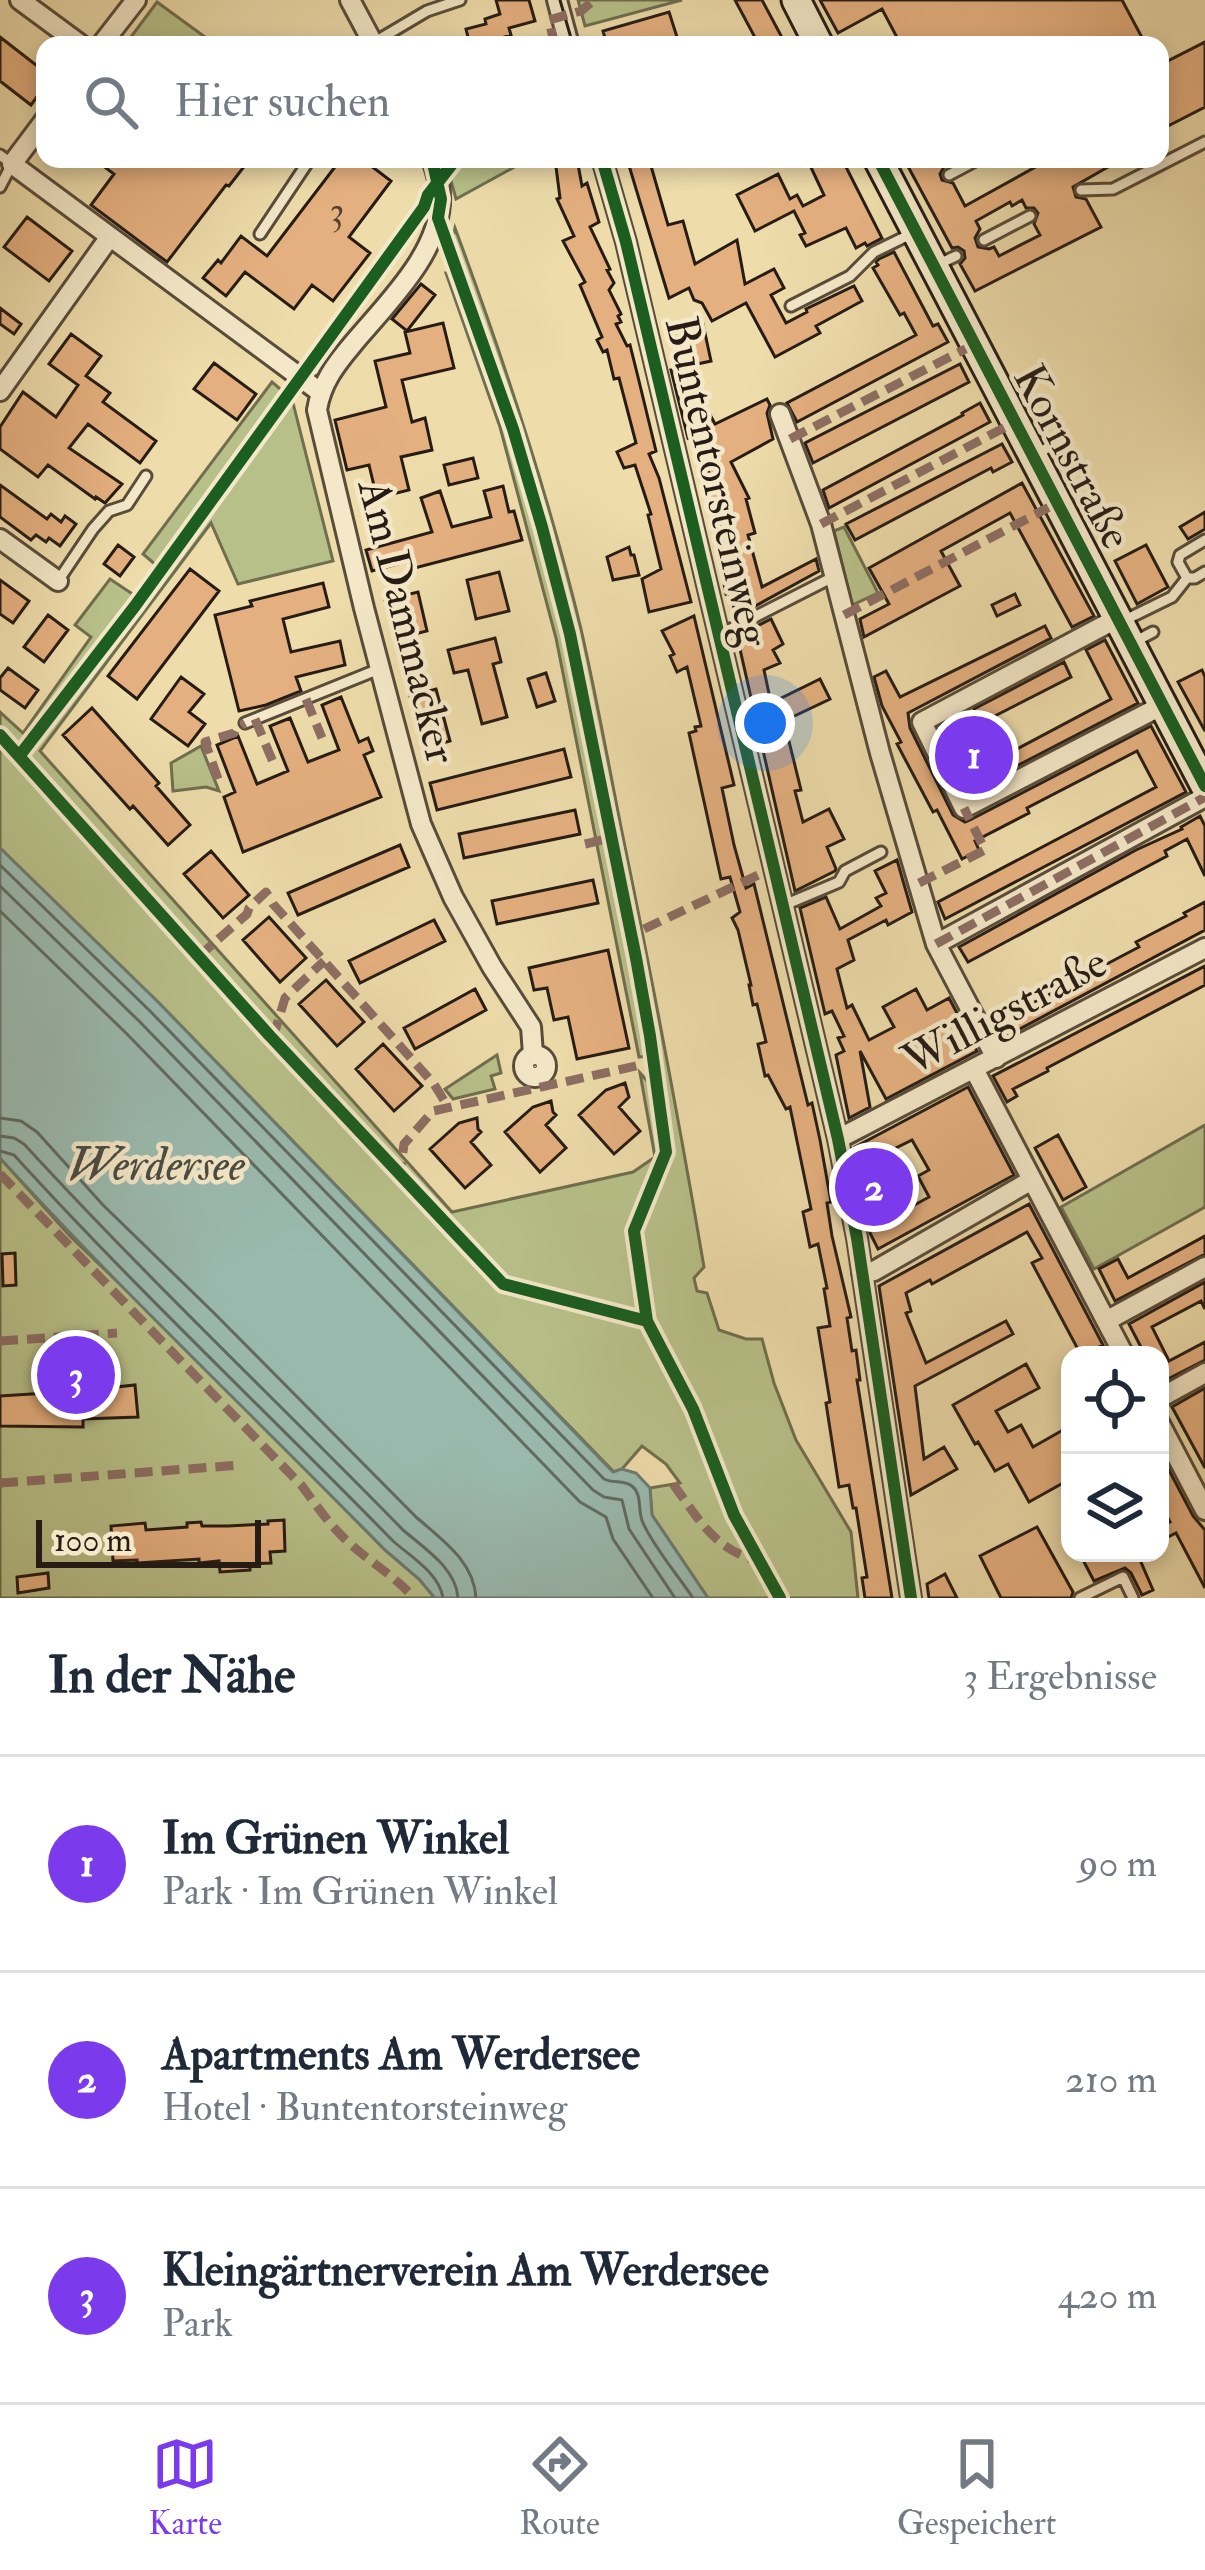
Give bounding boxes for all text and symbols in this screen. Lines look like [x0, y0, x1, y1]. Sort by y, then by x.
search box [36, 36, 1169, 168]
icon: search [78, 69, 144, 135]
text: Hier suchen [174, 74, 390, 130]
house number: 3 [330, 186, 344, 235]
street label: Buntentorsteinweg [652, 311, 782, 653]
street label: Kornstraße [1000, 355, 1144, 559]
street label: Am Dammacker [344, 473, 469, 770]
your location [735, 693, 795, 753]
pin: 1 [935, 710, 1013, 800]
street label: Willigstraße [892, 935, 1117, 1089]
water label: Werdersee [67, 1135, 246, 1195]
pin: 2 [835, 1142, 913, 1232]
pin: 3 [37, 1330, 115, 1420]
map controls [1061, 1346, 1169, 1562]
button: locate [1061, 1346, 1169, 1454]
button: layers [1061, 1454, 1169, 1562]
scale bar [36, 1514, 261, 1567]
text: 100 m [54, 1520, 132, 1561]
text: In der Nähe [48, 1644, 295, 1708]
text: 3 Ergebnisse [963, 1652, 1157, 1701]
text: Im Grünen Winkel [162, 1811, 509, 1867]
text: 1 [80, 1839, 94, 1888]
text: 90 m [1079, 1839, 1157, 1888]
text: Park · Im Grünen Winkel [162, 1867, 558, 1916]
text: Apartments Am Werdersee [162, 2027, 640, 2083]
text: 2 [77, 2055, 97, 2104]
text: 210 m [1065, 2055, 1157, 2104]
text: Hotel · Buntentorsteinweg [162, 2083, 567, 2132]
text: Kleingärtnerverein Am Werdersee [162, 2243, 769, 2299]
text: 3 [80, 2271, 94, 2320]
text: 420 m [1058, 2271, 1157, 2320]
text: Park [162, 2299, 233, 2348]
tab: Karte [149, 2431, 222, 2544]
tab: Route [519, 2431, 600, 2544]
tab: Gespeichert [897, 2431, 1056, 2544]

